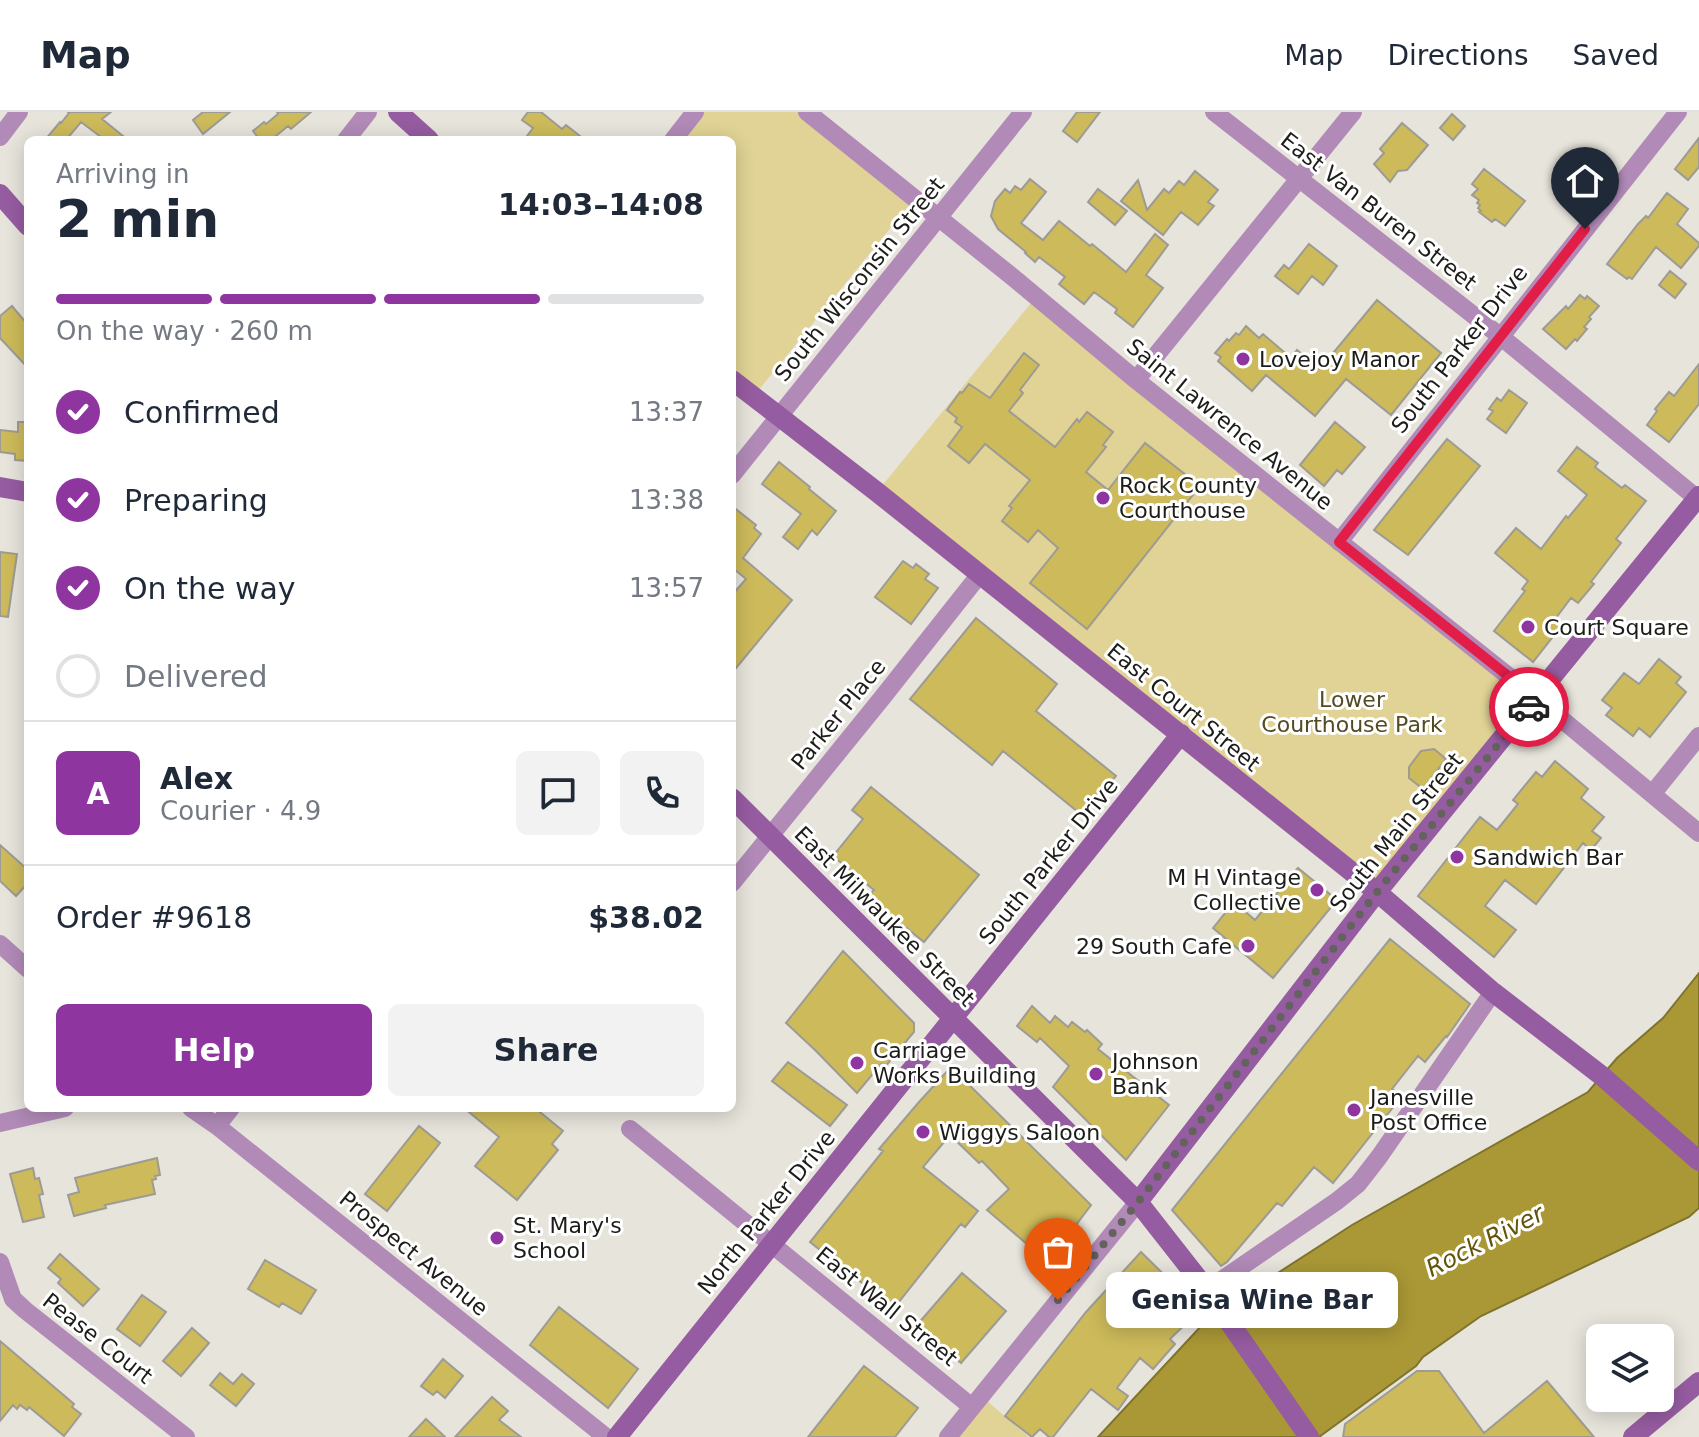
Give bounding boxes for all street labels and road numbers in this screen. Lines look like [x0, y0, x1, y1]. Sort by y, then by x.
street label: East Van Buren Street [1276, 127, 1482, 296]
street label: South Wisconsin Street [770, 172, 949, 386]
street label: South Parker Drive [1386, 260, 1533, 438]
street label: Saint Lawrence Avenue [1122, 334, 1338, 515]
street label: East Court Street [1102, 638, 1265, 777]
street label: Parker Place [786, 654, 891, 775]
street label: South Main Street [1325, 747, 1468, 917]
street label: South Parker Drive [974, 773, 1123, 949]
street label: East Milwaukee Street [790, 821, 980, 1012]
street label: North Parker Drive [693, 1125, 840, 1299]
street label: Prospect Avenue [335, 1186, 493, 1321]
street label: East Wall Street [811, 1242, 963, 1371]
street label: Pease Court [38, 1288, 158, 1389]

